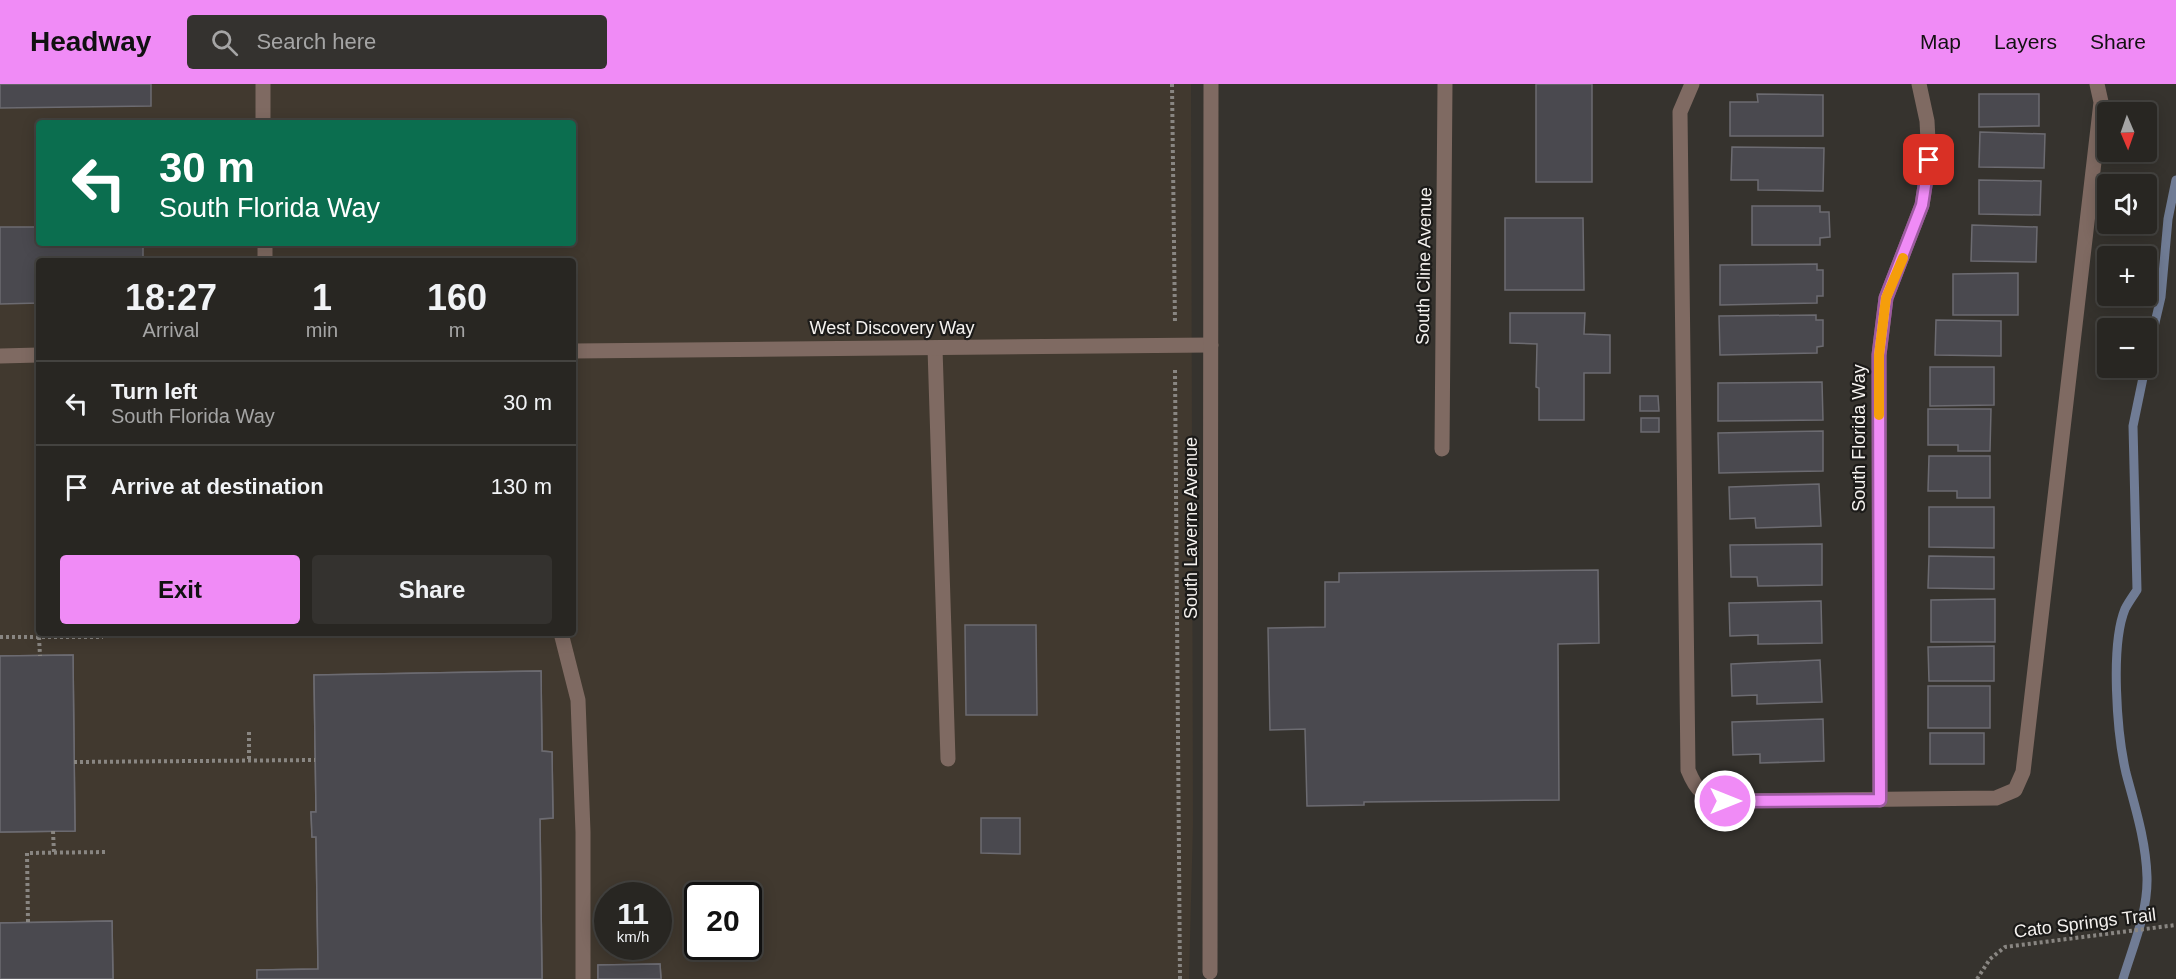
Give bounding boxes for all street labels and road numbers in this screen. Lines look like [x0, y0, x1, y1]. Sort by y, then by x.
street label: South Cline Avenue [1413, 187, 1435, 345]
street label: West Discovery Way [809, 318, 975, 338]
street label: South Florida Way [1849, 364, 1869, 512]
street label: South Laverne Avenue [1181, 437, 1201, 619]
street label: Cato Springs Trail [2013, 904, 2157, 942]

